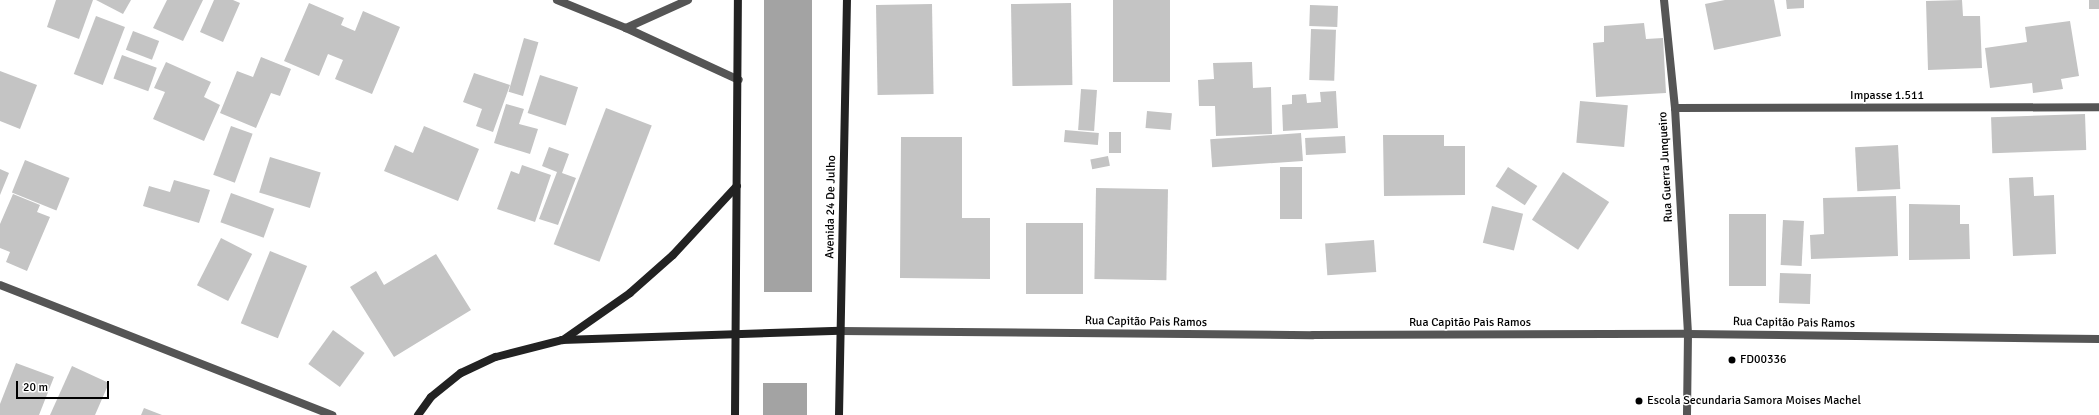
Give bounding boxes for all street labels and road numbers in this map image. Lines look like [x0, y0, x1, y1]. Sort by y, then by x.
street label: Impasse 1.511 [1850, 89, 1924, 103]
street label: Rua Guerra Junqueiro [1656, 111, 1676, 223]
street label: Avenida 24 De Julho [823, 155, 839, 259]
street label: Rua Capitão Pais Ramos [1085, 314, 1207, 330]
street label: Rua Capitão Pais Ramos [1733, 315, 1855, 331]
street label: Rua Capitão Pais Ramos [1409, 316, 1531, 330]

